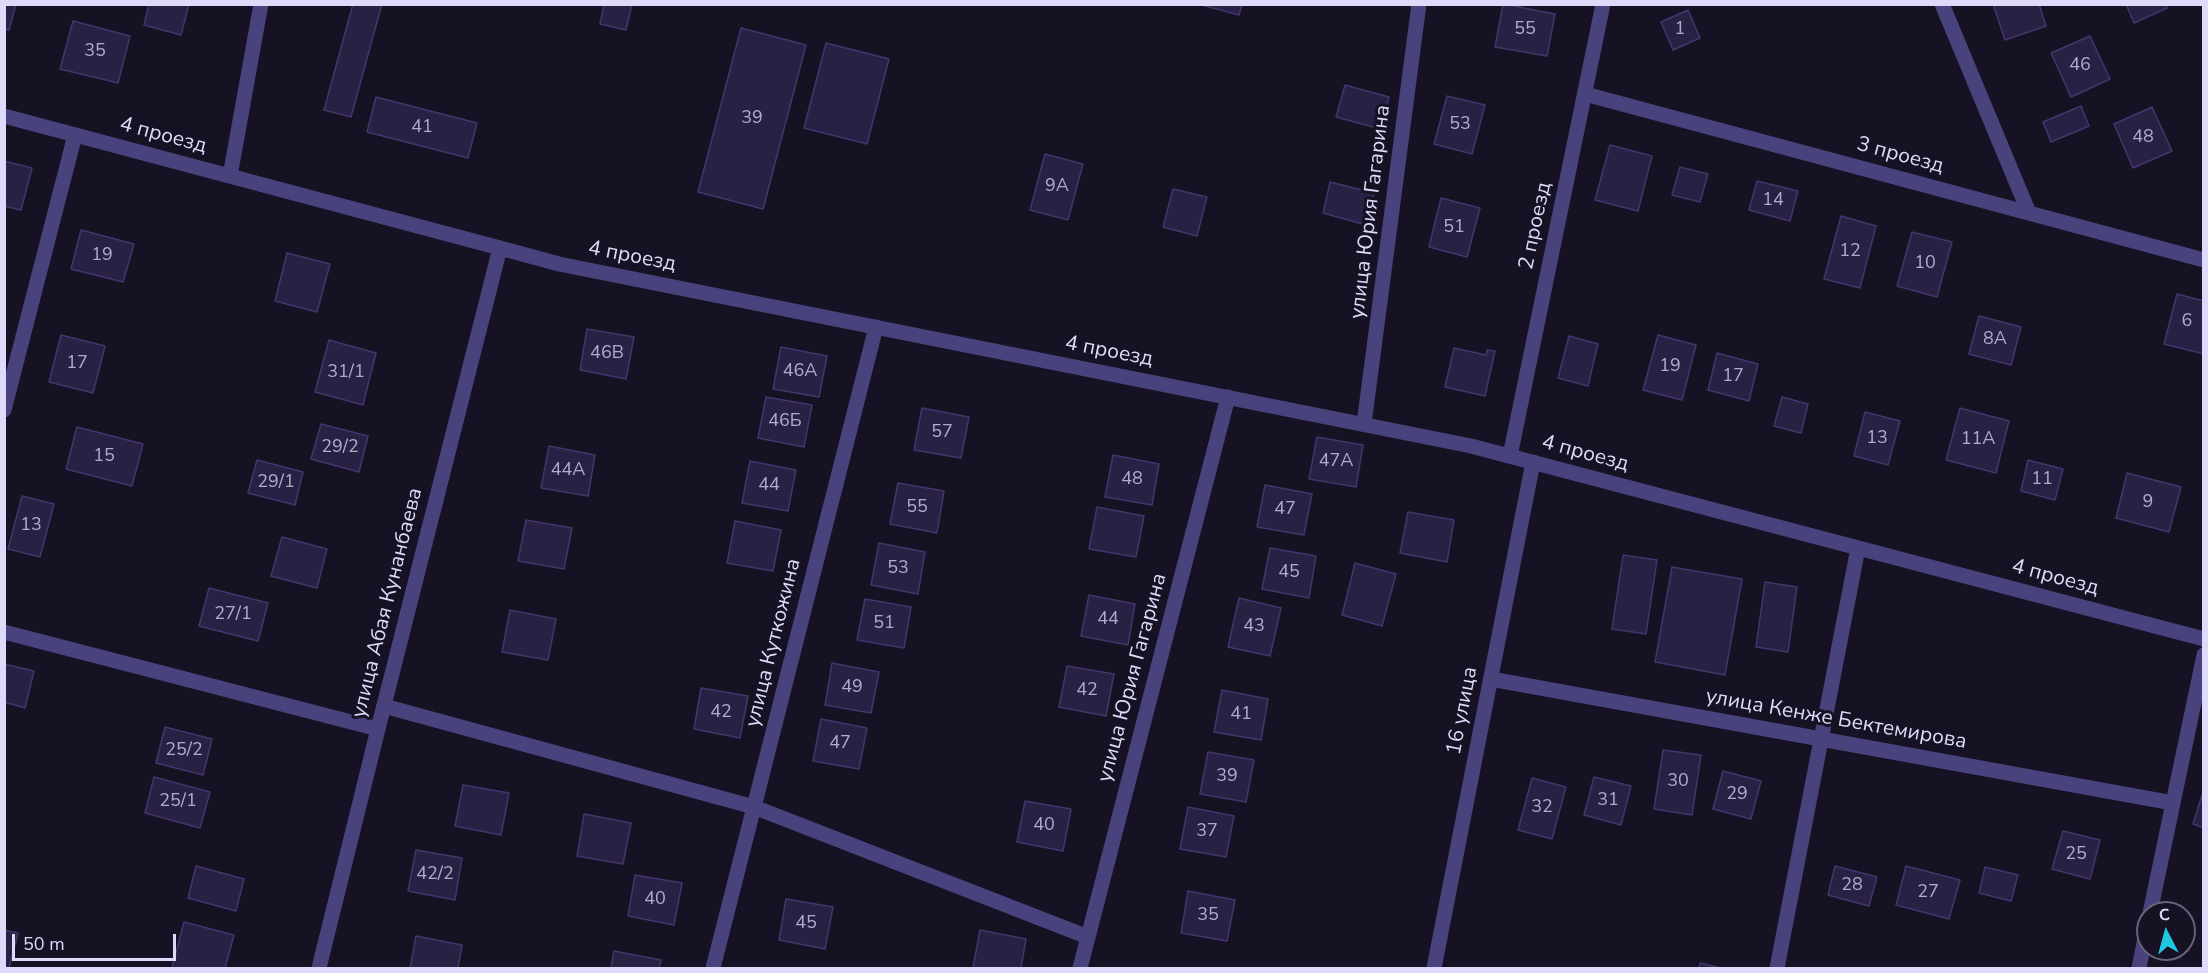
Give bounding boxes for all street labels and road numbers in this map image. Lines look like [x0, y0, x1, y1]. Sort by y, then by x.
street label: улица Юрия Гагарина [1345, 104, 1397, 320]
street label: 4 проезд [117, 112, 209, 160]
street label: 3 проезд [1854, 132, 1946, 180]
street label: 2 проезд [1514, 180, 1558, 272]
street label: 4 проезд [586, 236, 678, 278]
street label: 4 проезд [1063, 331, 1155, 373]
street label: 4 проезд [1539, 430, 1631, 478]
street label: улица Абая Кунанбаева [347, 485, 429, 721]
street label: 4 проезд [2009, 554, 2101, 602]
street label: улица Куткожина [741, 556, 807, 730]
street label: улица Юрия Гагарина [1093, 571, 1173, 785]
street label: 16 улица [1442, 665, 1484, 757]
street label: улица Кенже Бектемирова [1704, 685, 1968, 755]

